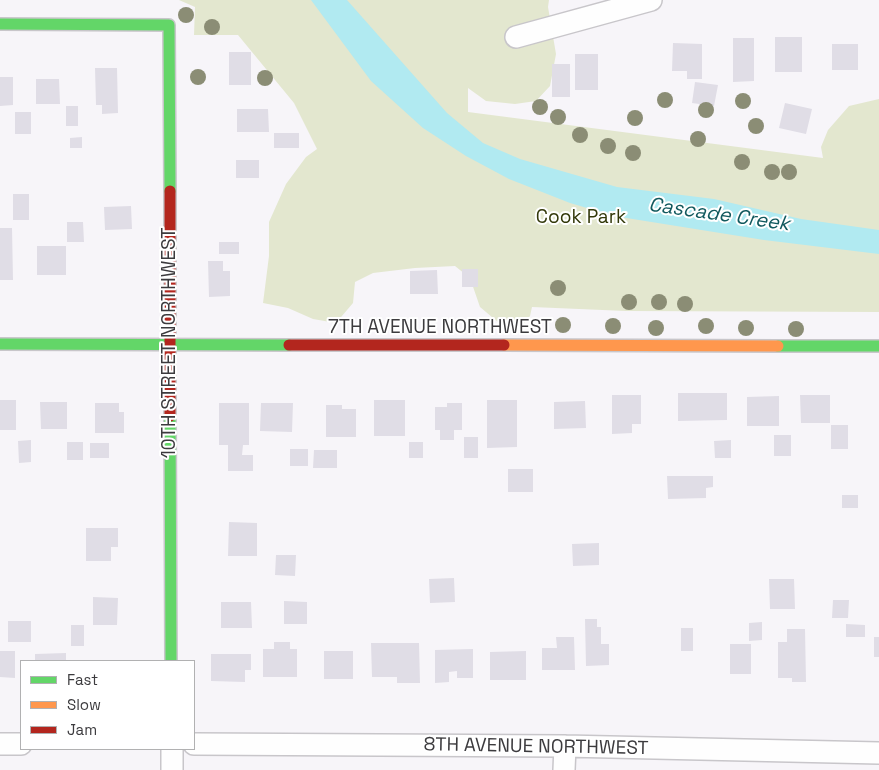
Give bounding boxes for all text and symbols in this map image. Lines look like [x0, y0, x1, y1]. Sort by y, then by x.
water label: Cascade Creek [647, 193, 791, 237]
park label: Cook Park [536, 207, 626, 229]
street label: 10TH STREET NORTHWEST [159, 228, 181, 458]
street label: 7TH AVENUE NORTHWEST [328, 317, 552, 339]
legend [20, 660, 195, 750]
text: Fast [67, 670, 98, 689]
text: Slow [67, 695, 101, 714]
text: Jam [67, 720, 97, 739]
street label: 8TH AVENUE NORTHWEST [423, 734, 649, 760]

